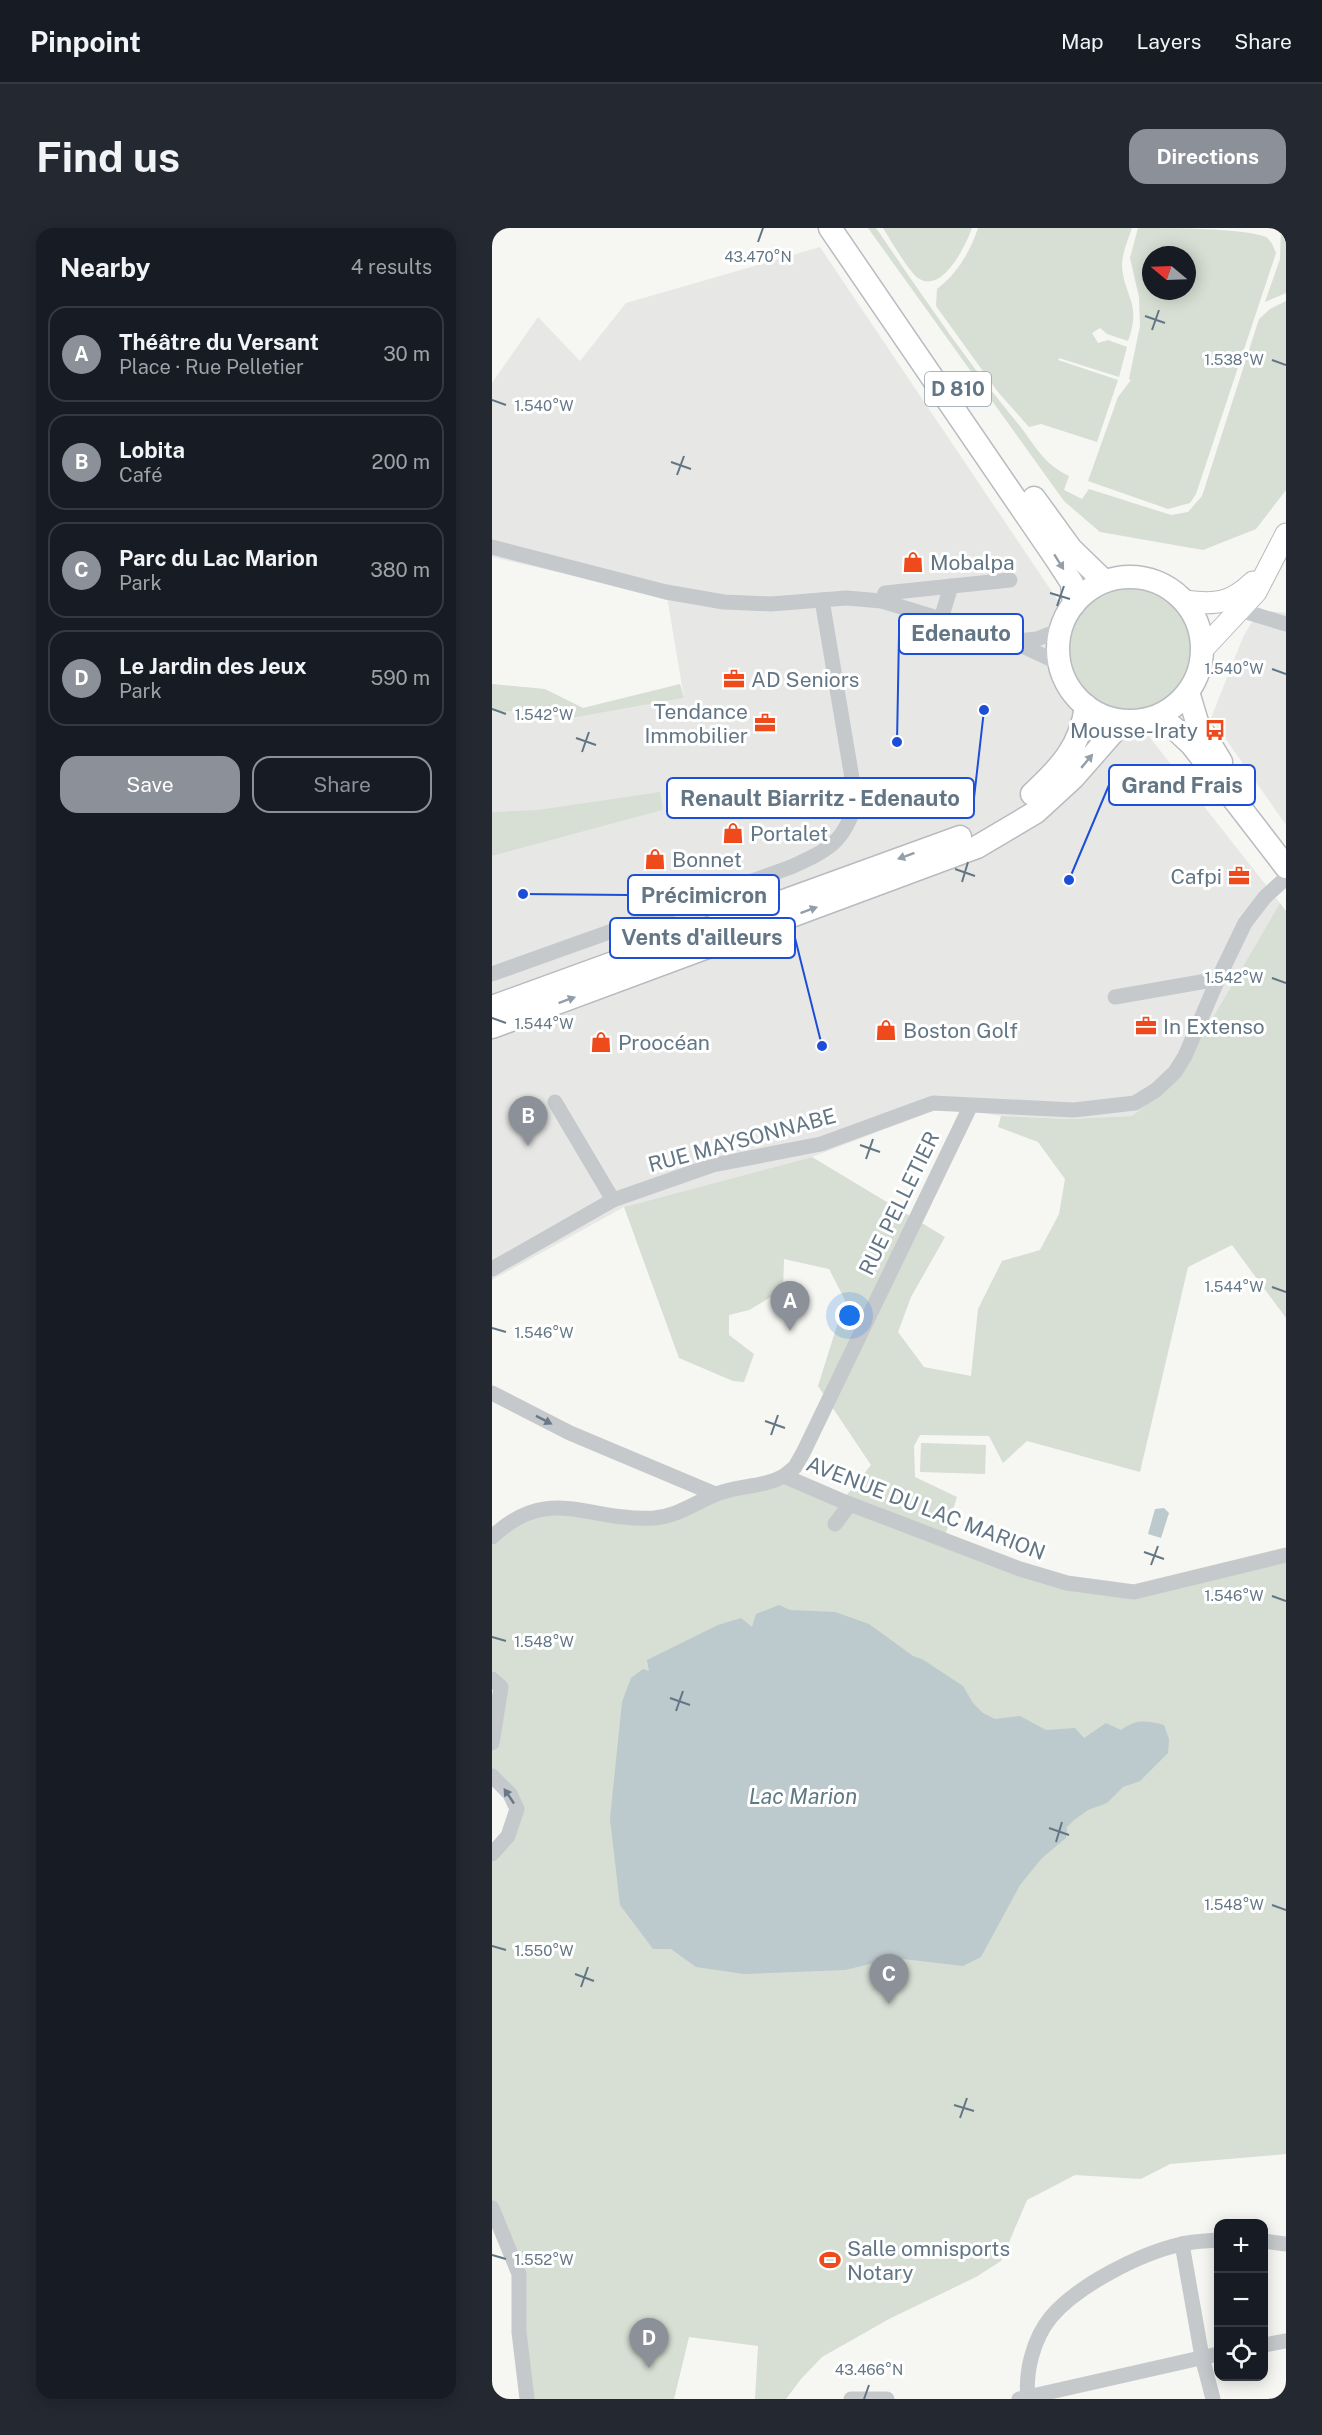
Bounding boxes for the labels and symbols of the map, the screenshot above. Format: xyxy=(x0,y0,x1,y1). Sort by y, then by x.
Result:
north arrow xyxy=(1142,246,1196,300)
text: 43.470°N xyxy=(724,248,792,265)
text: 1.538°W xyxy=(1204,351,1264,368)
road number: D 810 xyxy=(925,372,991,406)
text: 1.540°W xyxy=(515,397,573,414)
shop icon: Mobalpa xyxy=(901,550,925,574)
place label: Mobalpa xyxy=(930,550,1015,575)
one-way arrow xyxy=(1053,554,1064,570)
callout: Edenauto xyxy=(899,614,1023,654)
text: Edenauto xyxy=(911,620,1011,646)
text: 1.540°W xyxy=(1205,660,1263,677)
office icon: AD Seniors xyxy=(722,667,746,691)
place label: AD Seniors xyxy=(751,667,860,692)
place label: Tendance Immobilier xyxy=(644,699,748,748)
text: 1.542°W xyxy=(515,706,573,723)
office icon: Tendance Immobilier xyxy=(753,711,777,735)
place label: Mousse-Iraty xyxy=(1070,718,1198,743)
bus stop icon: Mousse-Iraty xyxy=(1203,718,1227,742)
one-way arrow xyxy=(1081,753,1094,769)
callout: Grand Frais xyxy=(1109,765,1255,805)
text: Grand Frais xyxy=(1121,772,1243,798)
callout: Renault Biarritz - Edenauto xyxy=(667,778,974,818)
text: Renault Biarritz - Edenauto xyxy=(680,785,960,811)
shop icon: Portalet xyxy=(721,821,745,845)
place label: Portalet xyxy=(750,821,828,846)
shop icon: Bonnet xyxy=(643,847,667,871)
place label: Bonnet xyxy=(672,847,742,872)
one-way arrow xyxy=(897,852,915,862)
place label: Cafpi xyxy=(1170,864,1222,889)
office icon: Cafpi xyxy=(1227,864,1251,888)
callout: Précimicron xyxy=(628,875,779,915)
text: Précimicron xyxy=(641,882,767,908)
one-way arrow xyxy=(800,904,818,914)
callout: Vents d'ailleurs xyxy=(610,918,795,958)
text: Vents d'ailleurs xyxy=(621,924,783,950)
text: 1.542°W xyxy=(1205,969,1263,986)
one-way arrow xyxy=(558,995,576,1004)
office icon: In Extenso xyxy=(1134,1014,1158,1038)
place label: In Extenso xyxy=(1163,1014,1265,1039)
text: 1.544°W xyxy=(514,1015,574,1032)
shop icon: Boston Golf xyxy=(874,1018,898,1042)
place label: Boston Golf xyxy=(903,1018,1018,1043)
shop icon: Proocéan xyxy=(589,1030,613,1054)
place label: Proocéan xyxy=(618,1030,710,1055)
pin: B xyxy=(508,1096,548,1146)
street label: RUE MAYSONNABE xyxy=(645,1103,839,1177)
street label: RUE PELLETIER xyxy=(853,1127,945,1279)
text: 1.544°W xyxy=(1204,1278,1264,1295)
pin: A xyxy=(770,1282,810,1331)
your location xyxy=(835,1301,864,1330)
text: 1.546°W xyxy=(514,1324,574,1341)
one-way arrow xyxy=(535,1414,553,1424)
street label: AVENUE DU LAC MARION xyxy=(803,1451,1049,1565)
text: 1.546°W xyxy=(1204,1587,1264,1604)
text: 1.548°W xyxy=(514,1633,574,1650)
water label: Lac Marion xyxy=(749,1783,857,1809)
one-way arrow xyxy=(503,1788,515,1804)
text: 1.548°W xyxy=(1204,1896,1264,1913)
text: 1.550°W xyxy=(514,1942,574,1959)
pin: C xyxy=(870,1954,908,2004)
place label: Salle omnisports Notary xyxy=(847,2236,1010,2285)
sports icon: Salle omnisports Notary xyxy=(818,2248,842,2272)
text: 1.552°W xyxy=(515,2251,573,2268)
pin: D xyxy=(630,2318,668,2368)
text: 43.466°N xyxy=(835,2361,903,2378)

